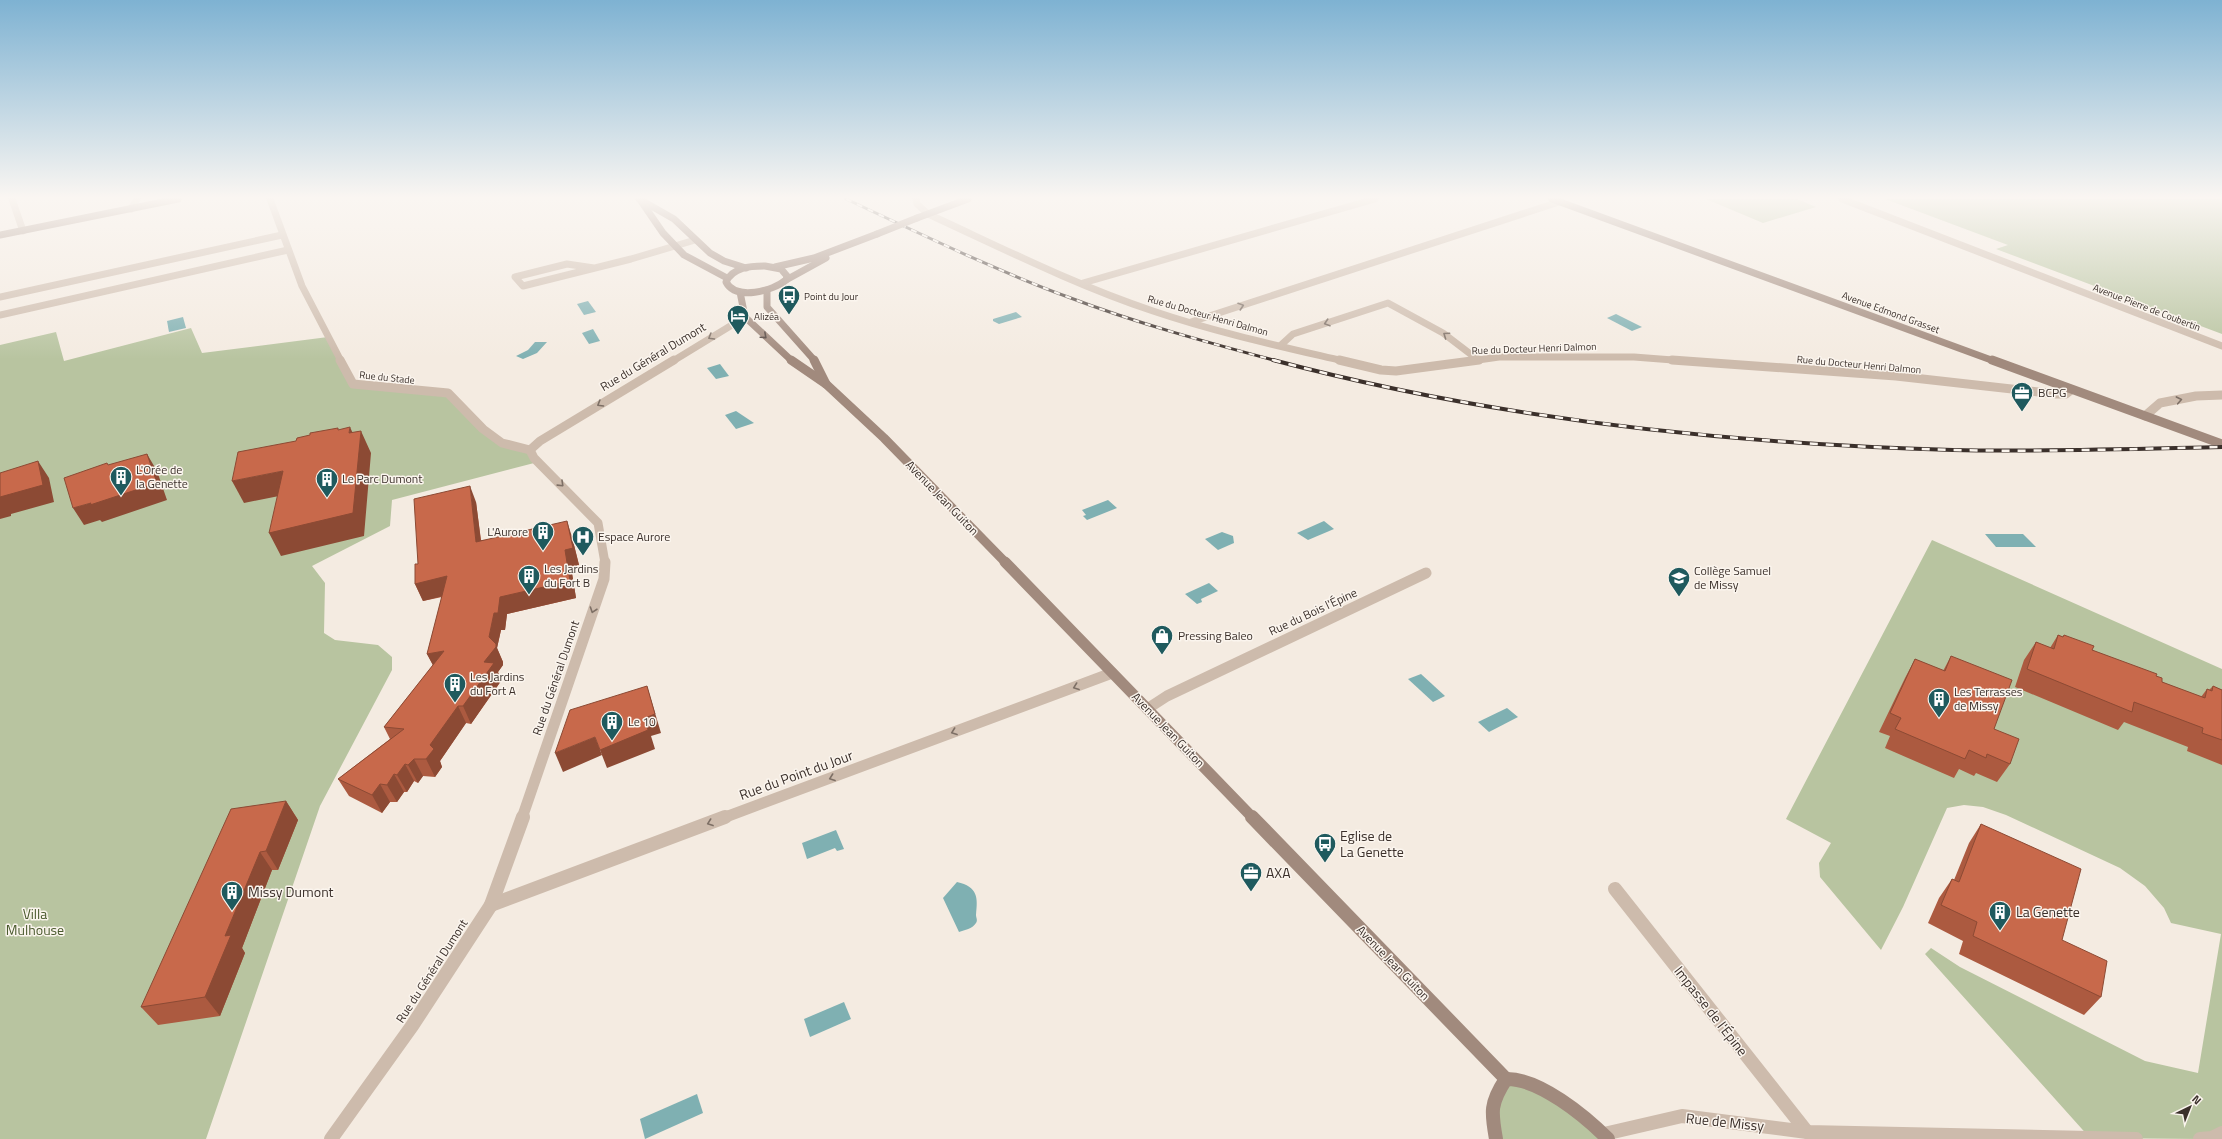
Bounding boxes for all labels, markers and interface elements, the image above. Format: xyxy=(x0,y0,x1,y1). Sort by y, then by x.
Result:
street label: Avenue Pierre de Coubertin xyxy=(2091,280,2203,335)
bus stop icon: Point du Jour xyxy=(776,283,802,316)
street label: Avenue Edmond Grasset xyxy=(1840,288,1942,337)
place label: Point du Jour xyxy=(804,289,859,304)
street label: Rue du Docteur Henri Dalmon xyxy=(1146,291,1270,340)
one-way arrow xyxy=(1237,302,1244,311)
hotel icon: Alizéa xyxy=(725,303,751,336)
place label: Alizéa xyxy=(754,309,779,324)
street label: Rue du Général Dumont xyxy=(596,317,710,396)
one-way arrow xyxy=(1324,318,1331,327)
one-way arrow xyxy=(708,332,715,339)
one-way arrow xyxy=(760,332,767,339)
one-way arrow xyxy=(1443,333,1450,340)
street label: Rue du Docteur Henri Dalmon xyxy=(1471,339,1597,358)
street label: Rue du Docteur Henri Dalmon xyxy=(1796,352,1922,377)
street label: Rue du Stade xyxy=(358,367,415,388)
office icon: BCPG xyxy=(2009,380,2035,413)
place label: BCPG xyxy=(2038,383,2066,402)
one-way arrow xyxy=(2176,396,2182,404)
one-way arrow xyxy=(597,399,604,406)
street label: Avenue Jean Guiton xyxy=(901,456,983,540)
place label: L'Orée de la Genette xyxy=(136,460,188,493)
building icon: L'Orée de la Genette xyxy=(108,464,134,497)
building icon: Le Parc Dumont xyxy=(314,466,340,499)
place label: Le Parc Dumont xyxy=(342,469,423,488)
one-way arrow xyxy=(556,479,564,487)
building icon: L'Aurore xyxy=(530,519,556,552)
place label: L'Aurore xyxy=(487,522,528,541)
hospital icon: Espace Aurore xyxy=(570,524,596,557)
place label: Espace Aurore xyxy=(598,527,670,546)
place label: Les Jardins du Fort B xyxy=(544,559,599,592)
place label: Collège Samuel de Missy xyxy=(1694,561,1771,594)
building icon: Les Jardins du Fort B xyxy=(516,563,542,596)
school or university icon: Collège Samuel de Missy xyxy=(1666,565,1692,598)
street label: Rue du Bois l'Épine xyxy=(1265,583,1360,640)
one-way arrow xyxy=(590,606,598,613)
street label: Rue du Général Dumont xyxy=(527,617,584,738)
shop icon: Pressing Baleo xyxy=(1149,623,1175,656)
place label: Pressing Baleo xyxy=(1178,626,1253,645)
place label: Les Jardins du Fort A xyxy=(470,667,525,700)
building icon: Les Jardins du Fort A xyxy=(442,671,468,704)
one-way arrow xyxy=(1072,682,1079,690)
place label: Les Terrasses de Missy xyxy=(1954,682,2023,715)
building icon: Les Terrasses de Missy xyxy=(1926,686,1952,719)
street label: Avenue Jean Guiton xyxy=(1127,688,1209,772)
building icon: Le 10 xyxy=(599,709,625,742)
place label: Le 10 xyxy=(628,712,656,731)
one-way arrow xyxy=(951,728,958,736)
street label: Rue du Point du Jour xyxy=(736,744,856,805)
one-way arrow xyxy=(829,773,836,781)
one-way arrow xyxy=(707,818,714,827)
place label: Eglise de La Genette xyxy=(1340,825,1404,862)
bus stop icon: Eglise de La Genette xyxy=(1312,831,1338,864)
office icon: AXA xyxy=(1238,860,1264,893)
place label: AXA xyxy=(1266,862,1291,883)
building icon: Missy Dumont xyxy=(219,879,245,912)
place label: Missy Dumont xyxy=(248,881,334,902)
building icon: La Genette xyxy=(1987,899,2013,932)
place label: La Genette xyxy=(2016,901,2080,922)
park label: Villa Mulhouse xyxy=(6,903,64,940)
street label: Rue du Général Dumont xyxy=(391,914,473,1026)
street label: Avenue Jean Guiton xyxy=(1352,921,1434,1005)
street label: Impasse de l'Épine xyxy=(1670,961,1753,1060)
north arrow xyxy=(2170,1087,2210,1127)
text: N xyxy=(2189,1091,2205,1108)
street label: Rue de Missy xyxy=(1685,1107,1765,1136)

